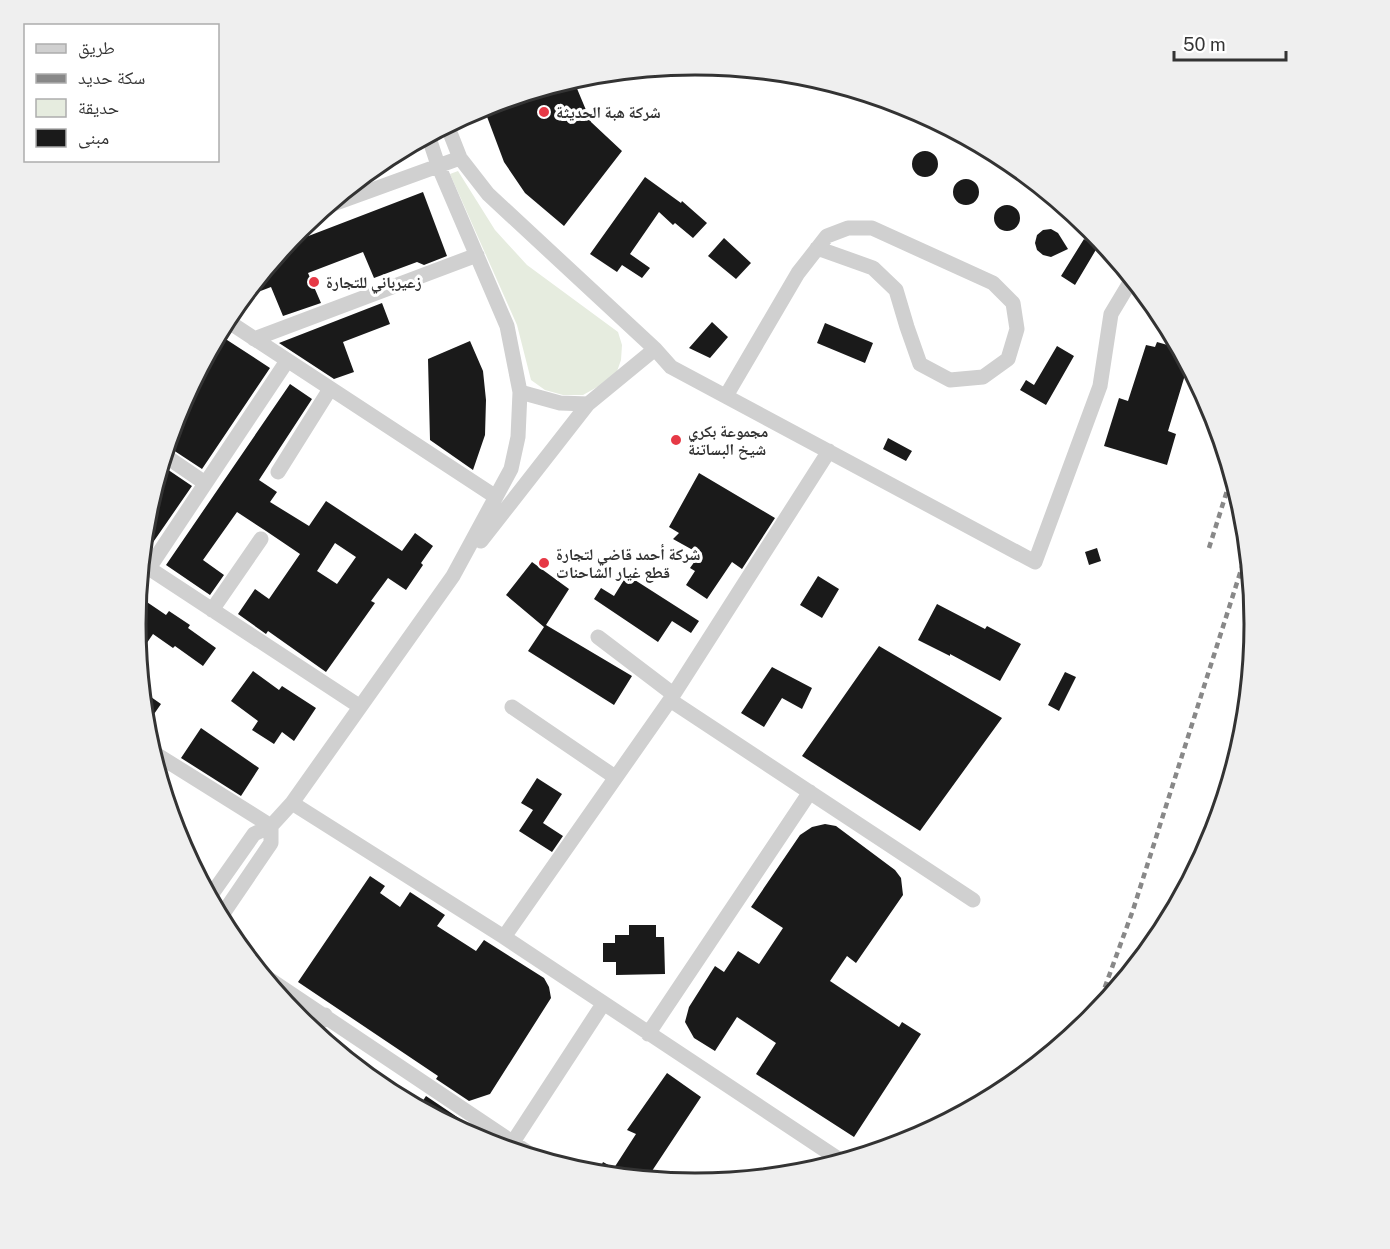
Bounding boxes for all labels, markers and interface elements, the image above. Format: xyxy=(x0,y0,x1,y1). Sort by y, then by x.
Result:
legend xyxy=(24,24,219,162)
scale bar xyxy=(1174,24,1286,62)
text: 50 m xyxy=(1183,34,1226,55)
text: طريق xyxy=(78,37,115,59)
text: سكة حديد xyxy=(78,67,145,88)
text: حديقة xyxy=(78,97,119,118)
place label: شركة هبة الحديثة xyxy=(556,103,661,122)
marker: شركة هبة الحديثة xyxy=(537,105,551,119)
text: مبنى xyxy=(78,127,109,149)
place label: زعيرباني للتجارة xyxy=(326,273,422,294)
marker: زعيرباني للتجارة xyxy=(307,275,321,289)
place label: مجموعة بكري شيخ البساتنة xyxy=(688,422,768,460)
marker: مجموعة بكري شيخ البساتنة xyxy=(669,433,683,447)
place label: شركة أحمد قاضي لتجارة قطع غيار الشاحنات xyxy=(556,544,701,583)
marker: شركة أحمد قاضي لتجارة قطع غيار الشاحنات xyxy=(537,556,551,570)

